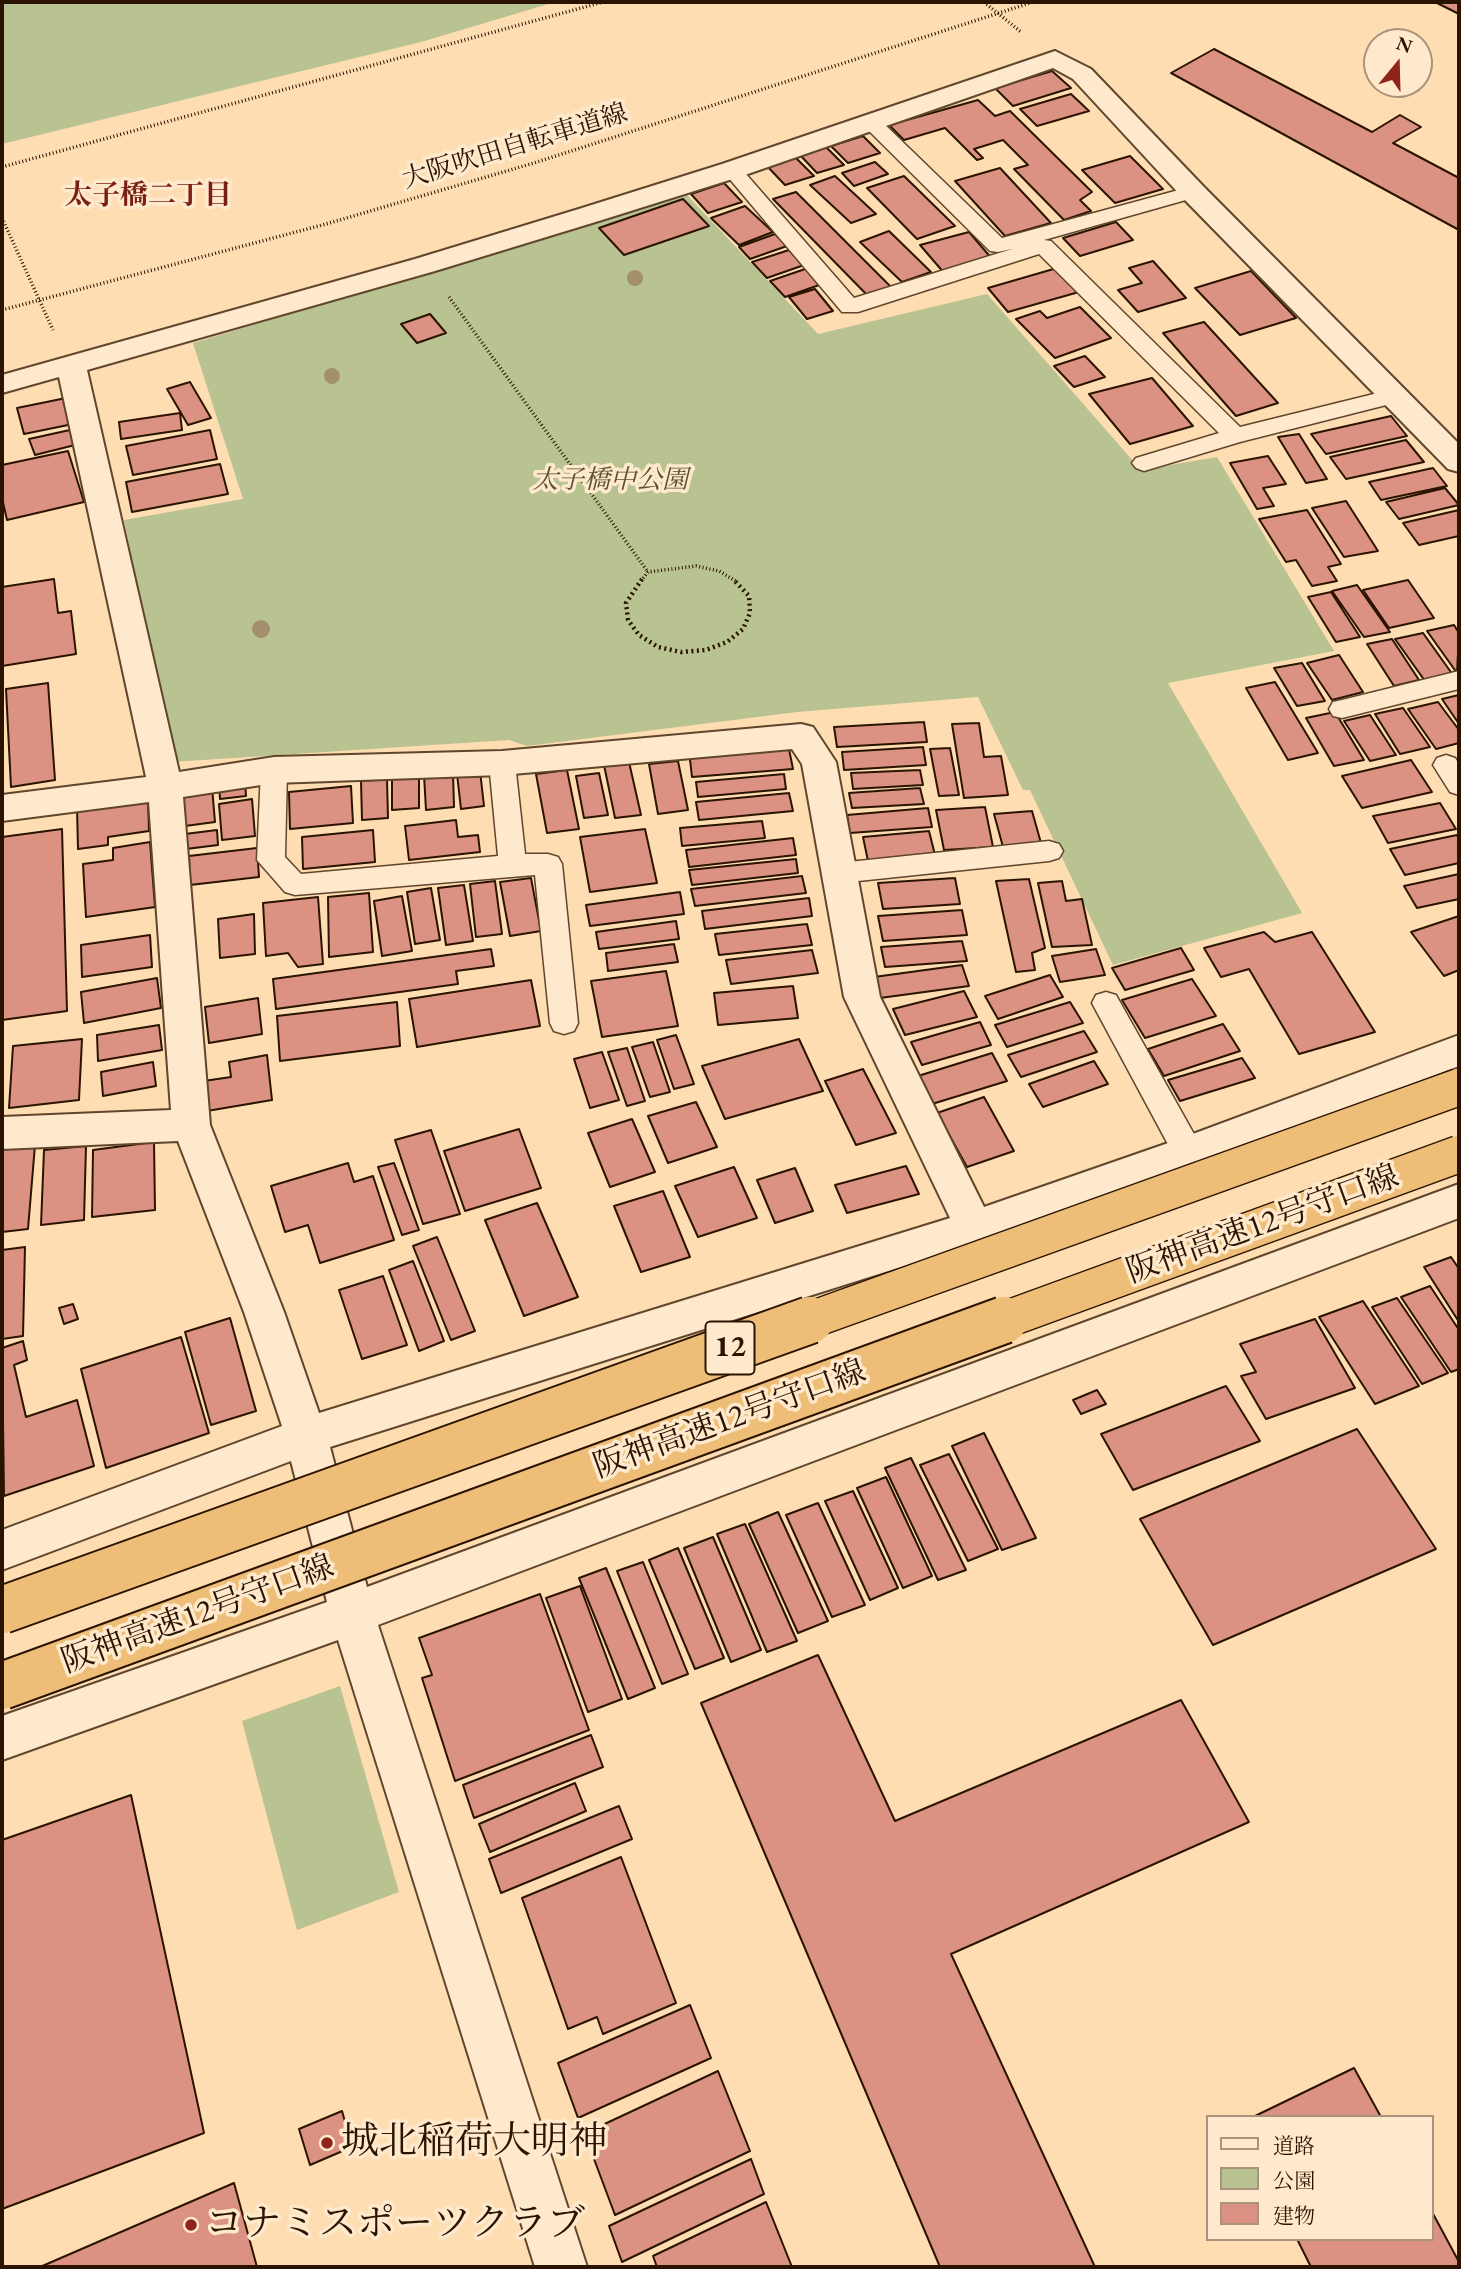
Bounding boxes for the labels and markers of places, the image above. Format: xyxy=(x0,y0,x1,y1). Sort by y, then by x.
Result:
place label: 城北稲荷大明神 xyxy=(341,2120,607,2166)
marker: 城北稲荷大明神 xyxy=(319,2135,335,2151)
place label: コナミスポーツクラブ xyxy=(205,2202,585,2248)
marker: コナミスポーツクラブ xyxy=(183,2217,199,2233)

